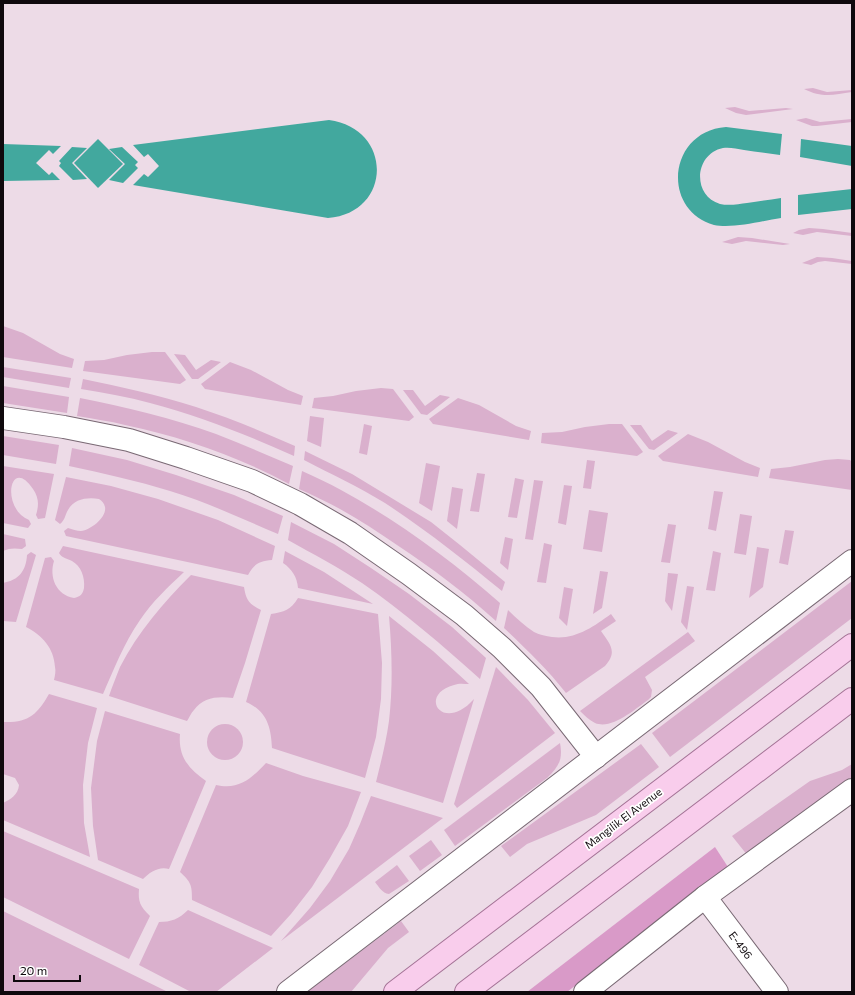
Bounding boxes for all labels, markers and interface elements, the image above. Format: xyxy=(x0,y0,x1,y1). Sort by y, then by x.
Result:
street label: Mangilik El Avenue xyxy=(582,785,664,851)
street label: E-496 xyxy=(726,929,756,962)
scale bar xyxy=(14,957,80,983)
text: 20 m xyxy=(20,963,47,977)

